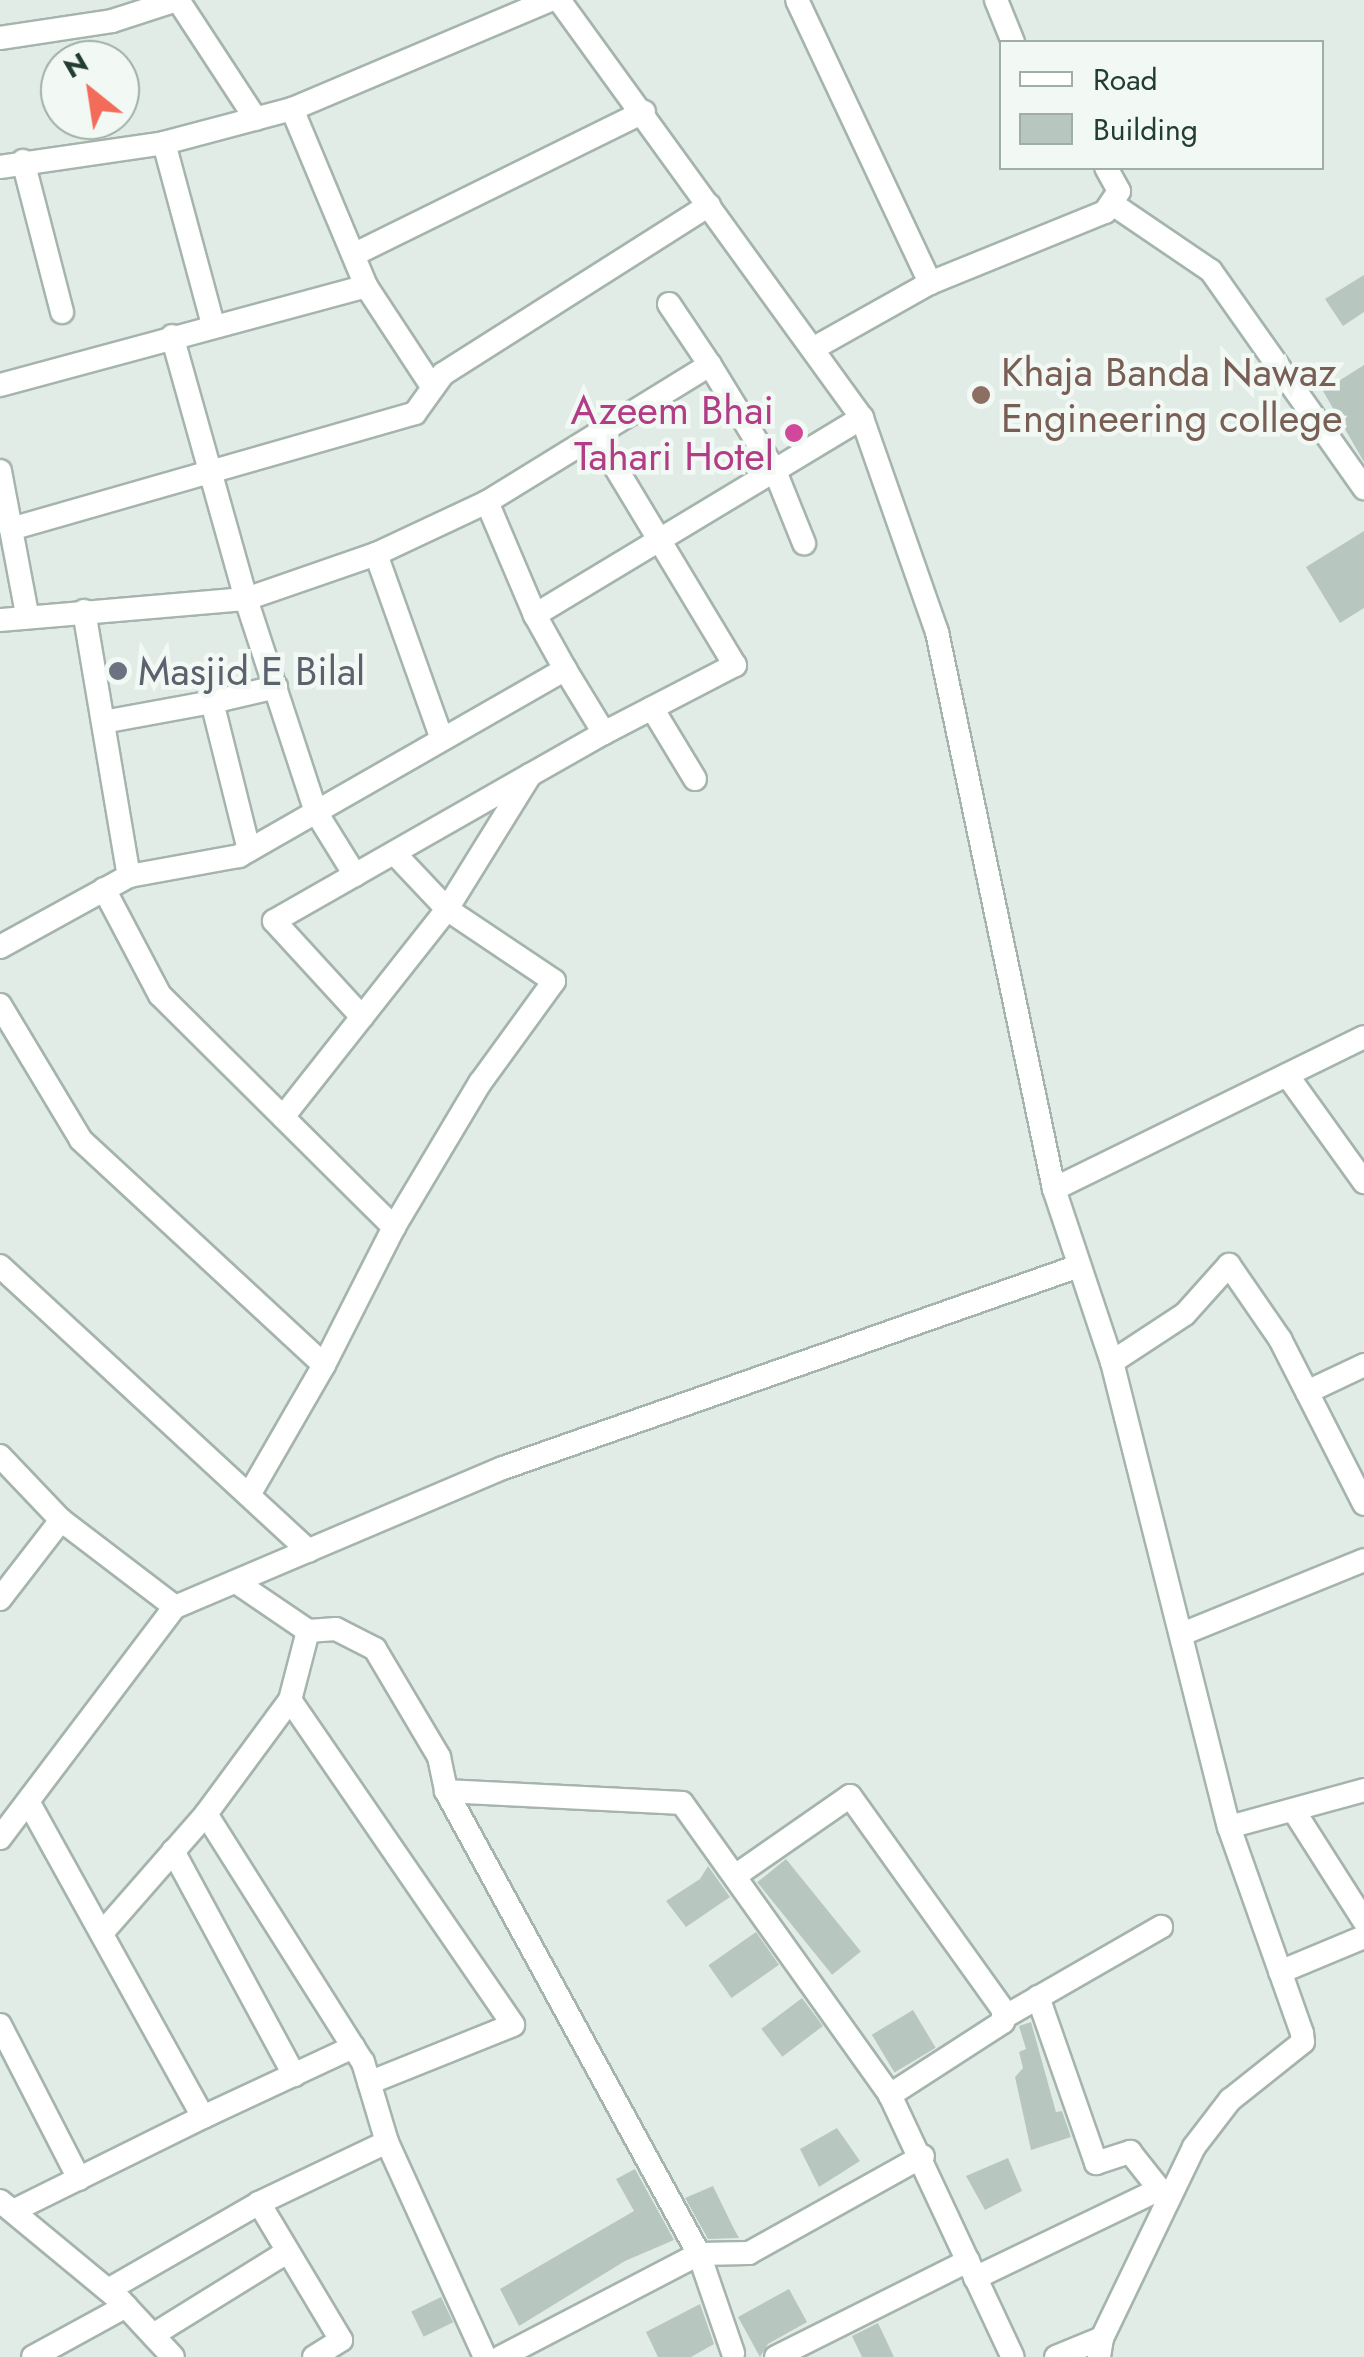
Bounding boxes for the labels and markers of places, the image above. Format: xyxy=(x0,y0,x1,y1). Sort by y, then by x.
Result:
place label: Khaja Banda Nawaz Engineering college xyxy=(1001,348,1343,442)
marker: Khaja Banda Nawaz Engineering college xyxy=(970,384,992,406)
place label: Azeem Bhai Tahari Hotel xyxy=(570,386,774,480)
marker: Azeem Bhai Tahari Hotel xyxy=(783,422,805,444)
place label: Masjid E Bilal xyxy=(138,647,365,695)
marker: Masjid E Bilal xyxy=(107,660,129,682)

